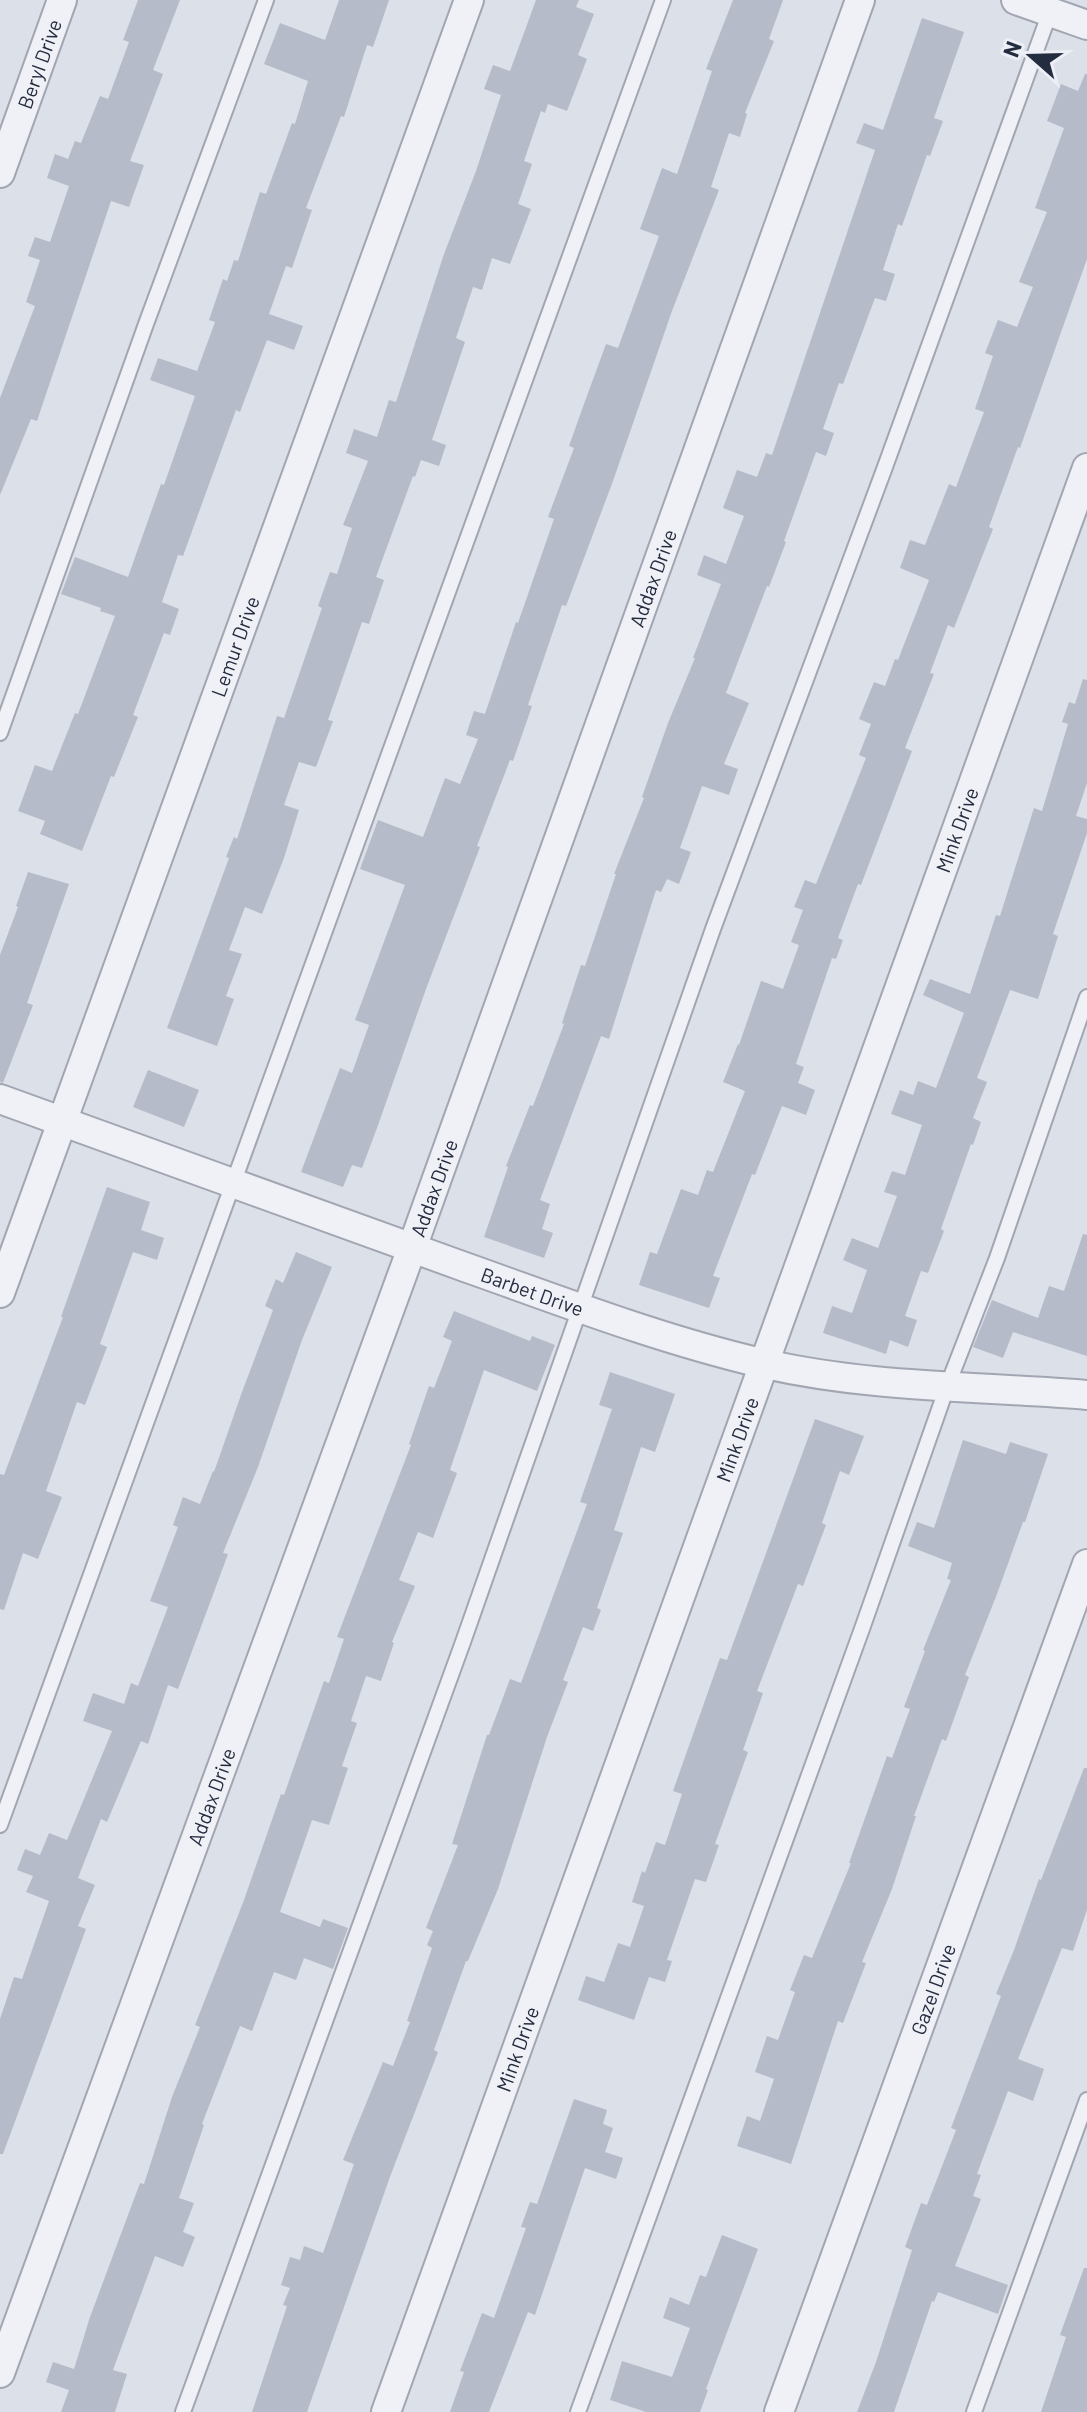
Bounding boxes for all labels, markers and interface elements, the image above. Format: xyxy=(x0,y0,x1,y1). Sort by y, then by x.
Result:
street label: Beryl Drive xyxy=(12,16,66,112)
north arrow xyxy=(991,16,1071,96)
text: N xyxy=(997,37,1026,60)
street label: Addax Drive xyxy=(624,526,681,630)
street label: Lemur Drive xyxy=(205,593,264,700)
street label: Mink Drive xyxy=(930,784,983,876)
street label: Addax Drive xyxy=(405,1136,462,1240)
street label: Barbet Drive xyxy=(478,1262,587,1320)
street label: Mink Drive xyxy=(710,1393,763,1485)
street label: Addax Drive xyxy=(182,1744,240,1849)
street label: Gazel Drive xyxy=(905,1940,960,2038)
street label: Mink Drive xyxy=(491,2003,543,2095)

